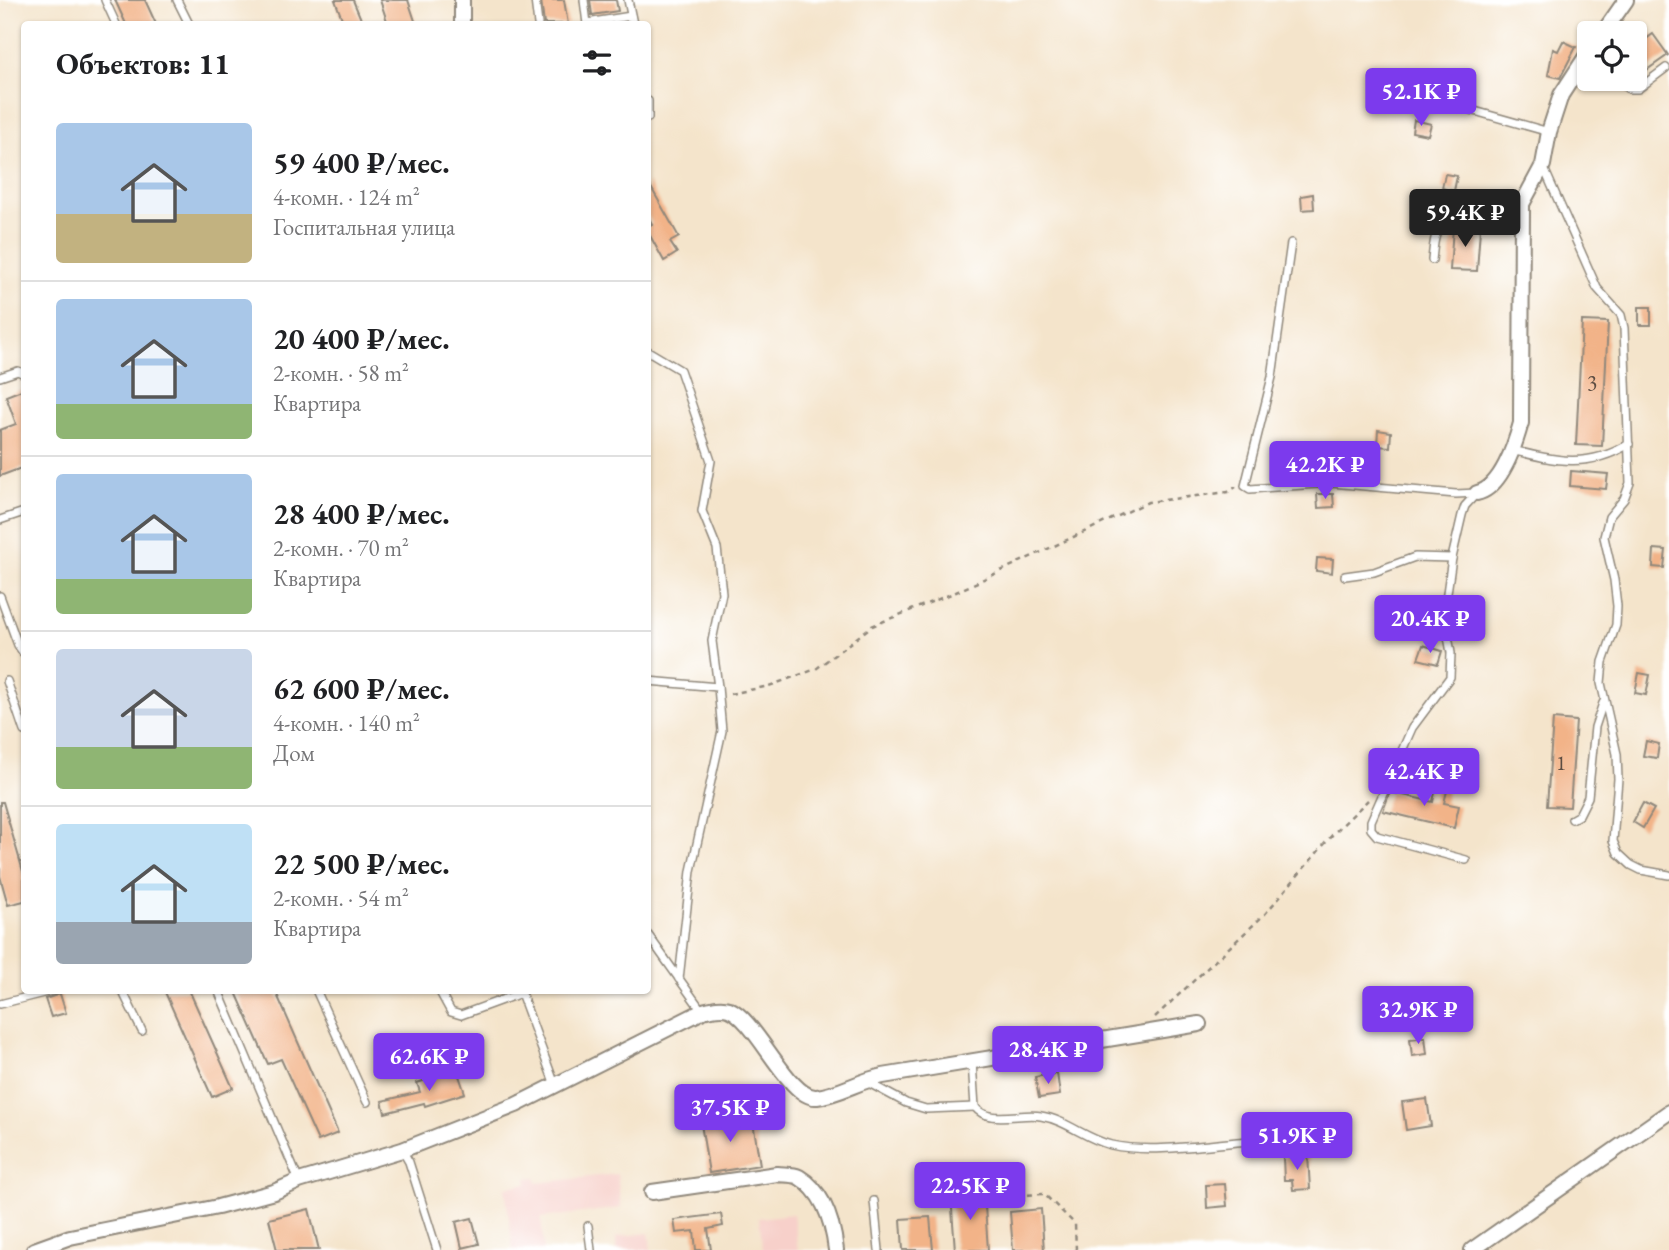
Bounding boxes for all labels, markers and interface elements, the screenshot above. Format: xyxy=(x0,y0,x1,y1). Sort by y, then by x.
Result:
map controls xyxy=(1577,21,1647,91)
button: locate xyxy=(1577,21,1647,91)
text: Объектов: 11 xyxy=(56,44,230,83)
icon: filters xyxy=(578,44,616,82)
pin: 52.1K ₽ xyxy=(1356,68,1486,128)
text: 52.1K ₽ xyxy=(1381,76,1461,106)
text: 59 400 ₽/мес. xyxy=(273,143,450,182)
icon: home xyxy=(112,151,196,235)
text: 4-комн. · 124 m² xyxy=(273,182,420,212)
pin: 59.4K ₽ xyxy=(1400,190,1530,249)
text: 59.4K ₽ xyxy=(1425,197,1505,227)
text: Госпитальная улица xyxy=(273,212,455,242)
text: 20 400 ₽/мес. xyxy=(273,319,450,358)
icon: home xyxy=(112,327,196,411)
text: 2-комн. · 58 m² xyxy=(273,358,409,388)
house number: 3 xyxy=(1587,369,1597,396)
text: Квартира xyxy=(273,388,361,418)
pin: 42.2K ₽ xyxy=(1260,442,1390,501)
text: 42.2K ₽ xyxy=(1285,449,1365,479)
text: 28 400 ₽/мес. xyxy=(273,494,450,533)
icon: home xyxy=(112,502,196,586)
text: 2-комн. · 70 m² xyxy=(273,533,409,563)
text: Квартира xyxy=(273,563,361,593)
pin: 20.4K ₽ xyxy=(1365,596,1495,655)
text: 20.4K ₽ xyxy=(1390,603,1470,633)
text: 62 600 ₽/мес. xyxy=(273,669,450,708)
icon: home xyxy=(112,677,196,761)
text: 4-комн. · 140 m² xyxy=(273,708,420,738)
text: Дом xyxy=(273,738,315,768)
pin: 42.4K ₽ xyxy=(1359,748,1489,808)
house number: 1 xyxy=(1556,749,1566,776)
text: 42.4K ₽ xyxy=(1384,756,1464,786)
text: 22 500 ₽/мес. xyxy=(273,844,450,883)
icon: home xyxy=(112,852,196,936)
text: 2-комн. · 54 m² xyxy=(273,883,409,913)
text: Квартира xyxy=(273,913,361,943)
pin: 32.9K ₽ xyxy=(1353,986,1483,1046)
text: 32.9K ₽ xyxy=(1378,994,1458,1024)
pin: 28.4K ₽ xyxy=(983,1026,1113,1086)
pin: 62.6K ₽ xyxy=(364,1034,494,1093)
text: 28.4K ₽ xyxy=(1008,1034,1088,1064)
text: 62.6K ₽ xyxy=(389,1041,469,1071)
pin: 37.5K ₽ xyxy=(665,1084,795,1144)
text: 37.5K ₽ xyxy=(690,1092,770,1122)
pin: 51.9K ₽ xyxy=(1232,1112,1362,1172)
text: 51.9K ₽ xyxy=(1257,1120,1337,1150)
pin: 22.5K ₽ xyxy=(905,1162,1035,1222)
text: 22.5K ₽ xyxy=(930,1170,1010,1200)

